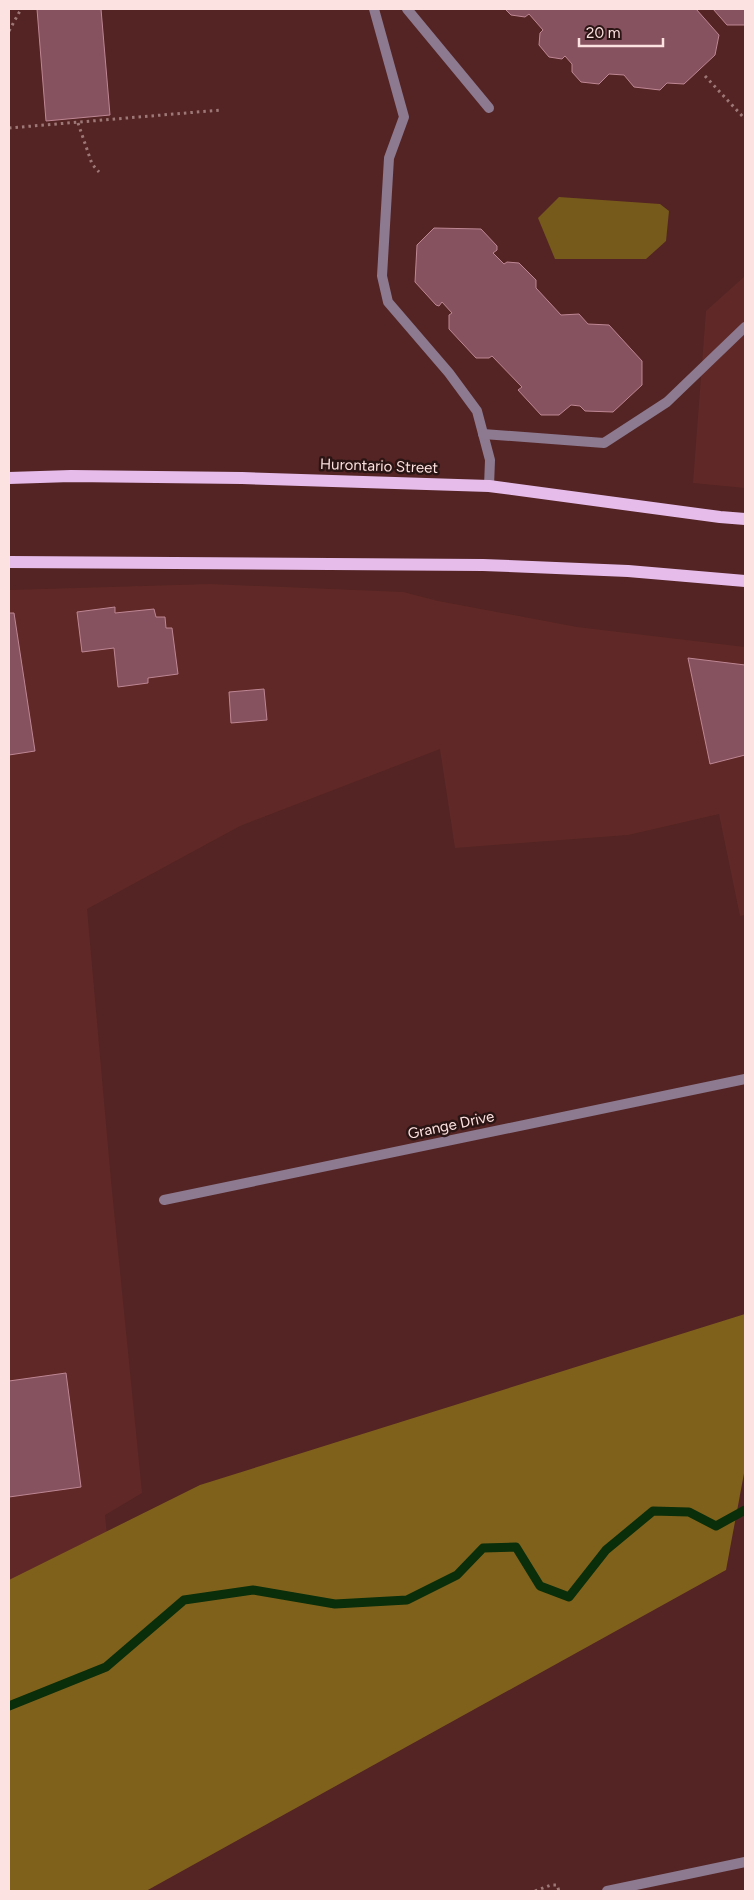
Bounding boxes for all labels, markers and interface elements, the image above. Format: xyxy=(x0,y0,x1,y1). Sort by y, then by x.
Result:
scale bar xyxy=(579,15,663,47)
text: 20 m xyxy=(586,24,620,42)
street label: Hurontario Street xyxy=(320,455,439,477)
street label: Grange Drive xyxy=(406,1107,496,1143)

